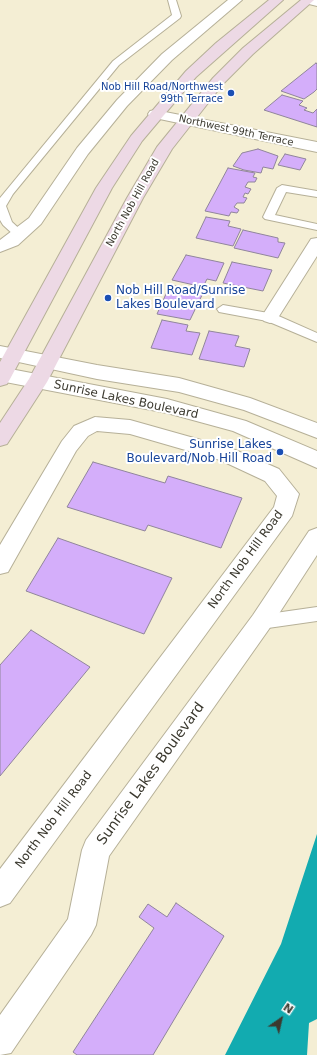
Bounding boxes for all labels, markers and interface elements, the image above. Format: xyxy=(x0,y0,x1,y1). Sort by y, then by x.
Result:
place label: Nob Hill Road/Northwest 99th Terrace xyxy=(101,81,223,104)
marker: Nob Hill Road/Northwest 99th Terrace xyxy=(226,88,236,98)
street label: Northwest 99th Terrace xyxy=(177,113,295,149)
street label: North Nob Hill Road xyxy=(104,157,162,249)
place label: Nob Hill Road/Sunrise Lakes Boulevard xyxy=(116,284,245,312)
marker: Nob Hill Road/Sunrise Lakes Boulevard xyxy=(103,293,113,303)
street label: Sunrise Lakes Boulevard xyxy=(52,378,200,422)
place label: Sunrise Lakes Boulevard/Nob Hill Road xyxy=(127,438,272,466)
marker: Sunrise Lakes Boulevard/Nob Hill Road xyxy=(275,447,285,457)
street label: North Nob Hill Road xyxy=(205,508,287,612)
street label: Sunrise Lakes Boulevard xyxy=(94,700,208,848)
street label: North Nob Hill Road xyxy=(13,769,95,871)
north arrow xyxy=(261,999,301,1039)
text: N xyxy=(281,1001,295,1017)

